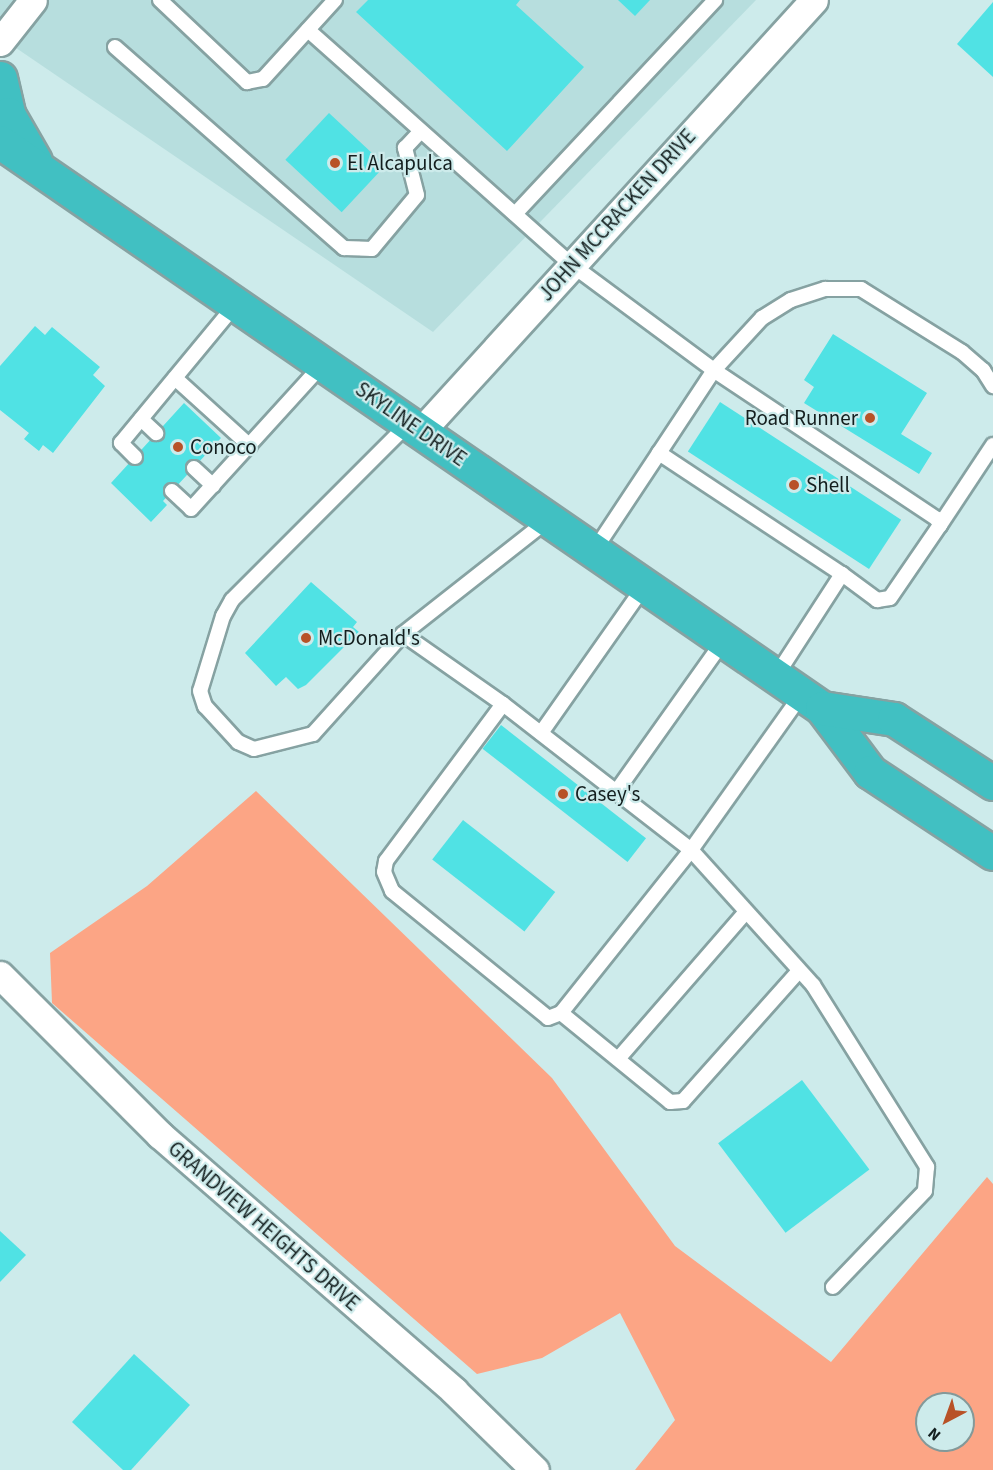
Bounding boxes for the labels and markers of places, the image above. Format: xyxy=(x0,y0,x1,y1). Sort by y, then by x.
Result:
place label: El Alcapulca xyxy=(347,150,453,176)
marker: El Alcapulca xyxy=(328,156,342,170)
place label: Road Runner xyxy=(745,405,858,431)
marker: Road Runner xyxy=(863,411,877,425)
place label: Conoco xyxy=(190,434,257,460)
marker: Conoco xyxy=(171,440,185,454)
place label: Shell xyxy=(806,472,850,498)
marker: Shell xyxy=(787,478,801,492)
place label: McDonald's xyxy=(318,625,420,651)
marker: McDonald's xyxy=(299,631,313,645)
place label: Casey's xyxy=(575,781,640,807)
marker: Casey's xyxy=(556,787,570,801)

